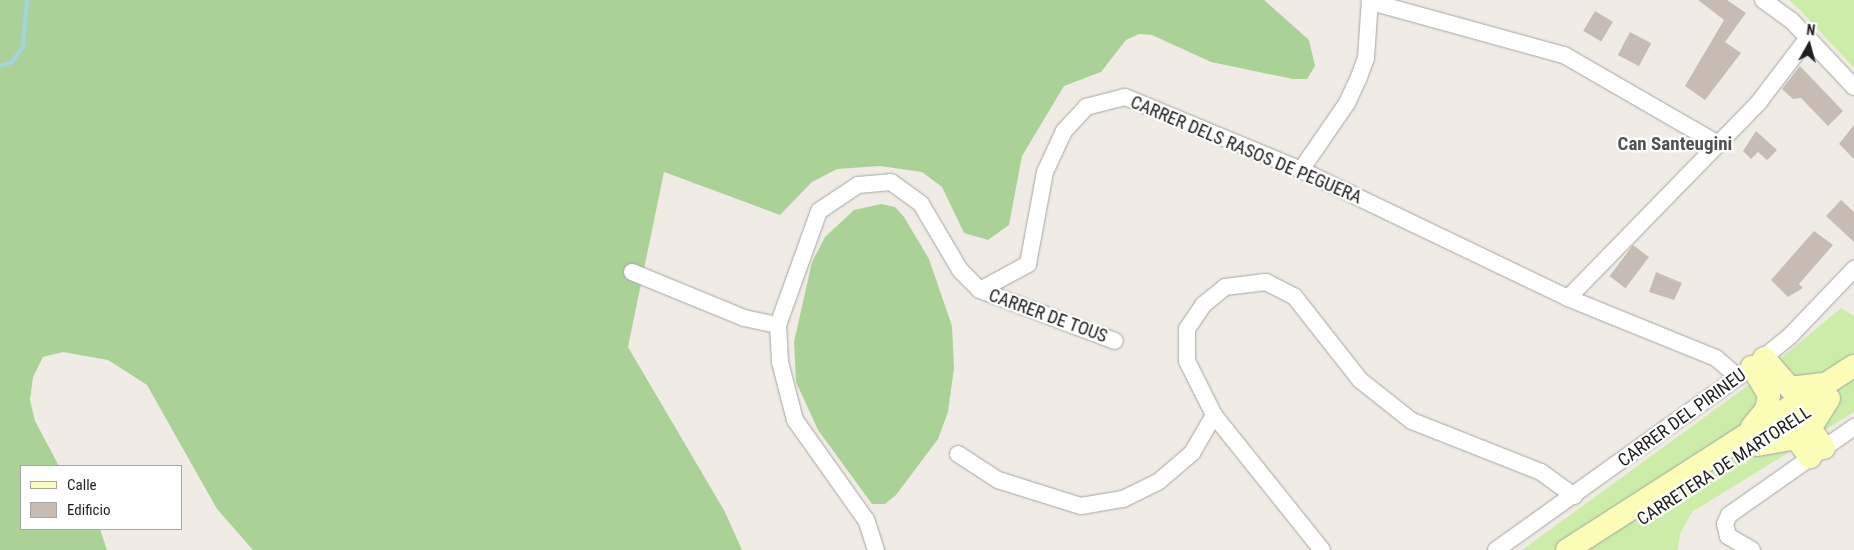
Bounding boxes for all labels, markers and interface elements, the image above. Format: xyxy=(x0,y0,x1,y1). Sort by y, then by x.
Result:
north arrow xyxy=(1784,20,1834,70)
text: N xyxy=(1806,22,1816,39)
street label: CARRER DELS RASOS DE PEGUERA xyxy=(1127,91,1365,209)
district label: Can Santeugini xyxy=(1618,133,1732,155)
street label: CARRER DE TOUS xyxy=(986,284,1110,348)
street label: CARRER DEL PIRINEU xyxy=(1614,364,1750,472)
street label: CARRETERA DE MARTORELL xyxy=(1633,402,1815,530)
legend xyxy=(20,465,182,530)
text: Calle xyxy=(67,476,97,494)
text: Edificio xyxy=(67,501,110,519)

